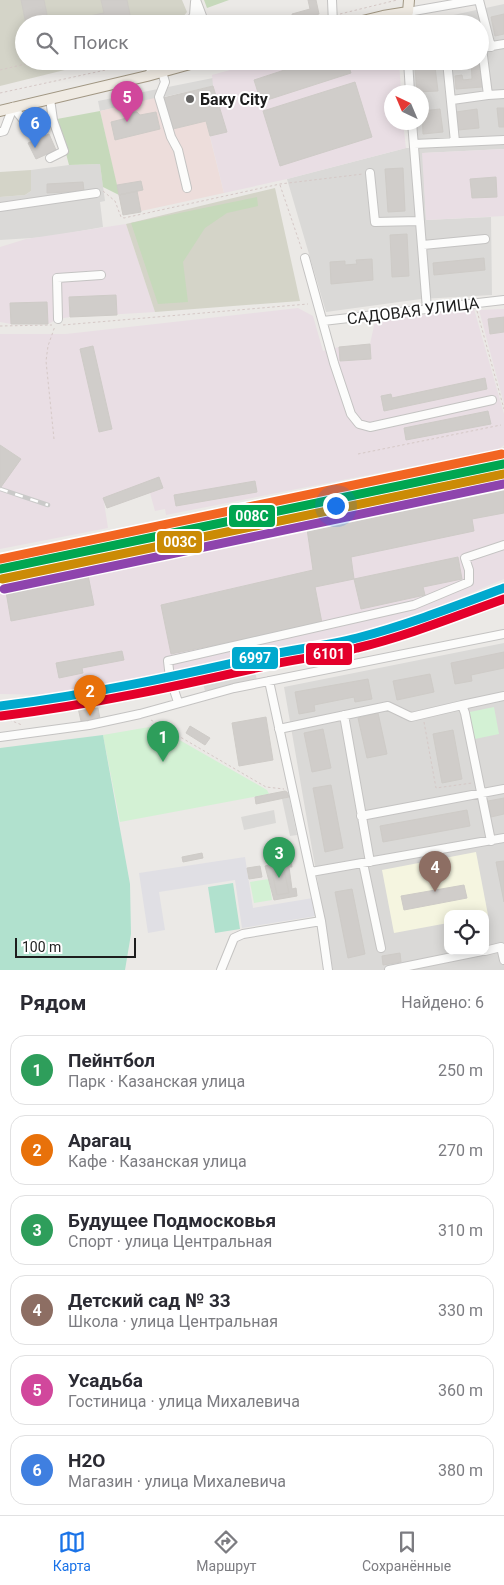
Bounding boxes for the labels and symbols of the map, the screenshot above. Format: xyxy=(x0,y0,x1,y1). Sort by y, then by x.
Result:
pin: 5 xyxy=(111,81,143,122)
north arrow xyxy=(384,85,429,130)
place label: Баку City xyxy=(200,90,269,109)
marker: Баку City xyxy=(184,93,196,105)
pin: 6 xyxy=(19,107,51,148)
street label: САДОВАЯ УЛИЦА xyxy=(346,293,481,329)
your location xyxy=(323,493,349,519)
line badge: 008С xyxy=(228,504,276,528)
text: 008С xyxy=(235,508,269,524)
line badge: 003С xyxy=(156,530,203,554)
text: 003С xyxy=(163,534,197,550)
line badge: 6101 xyxy=(305,642,353,666)
line badge: 6997 xyxy=(231,646,279,670)
text: 6101 xyxy=(313,646,345,662)
text: 6997 xyxy=(239,650,271,666)
pin: 2 xyxy=(74,675,106,716)
pin: 1 xyxy=(147,721,179,762)
pin: 3 xyxy=(263,837,295,878)
pin: 4 xyxy=(419,851,451,892)
scale bar xyxy=(15,935,136,958)

